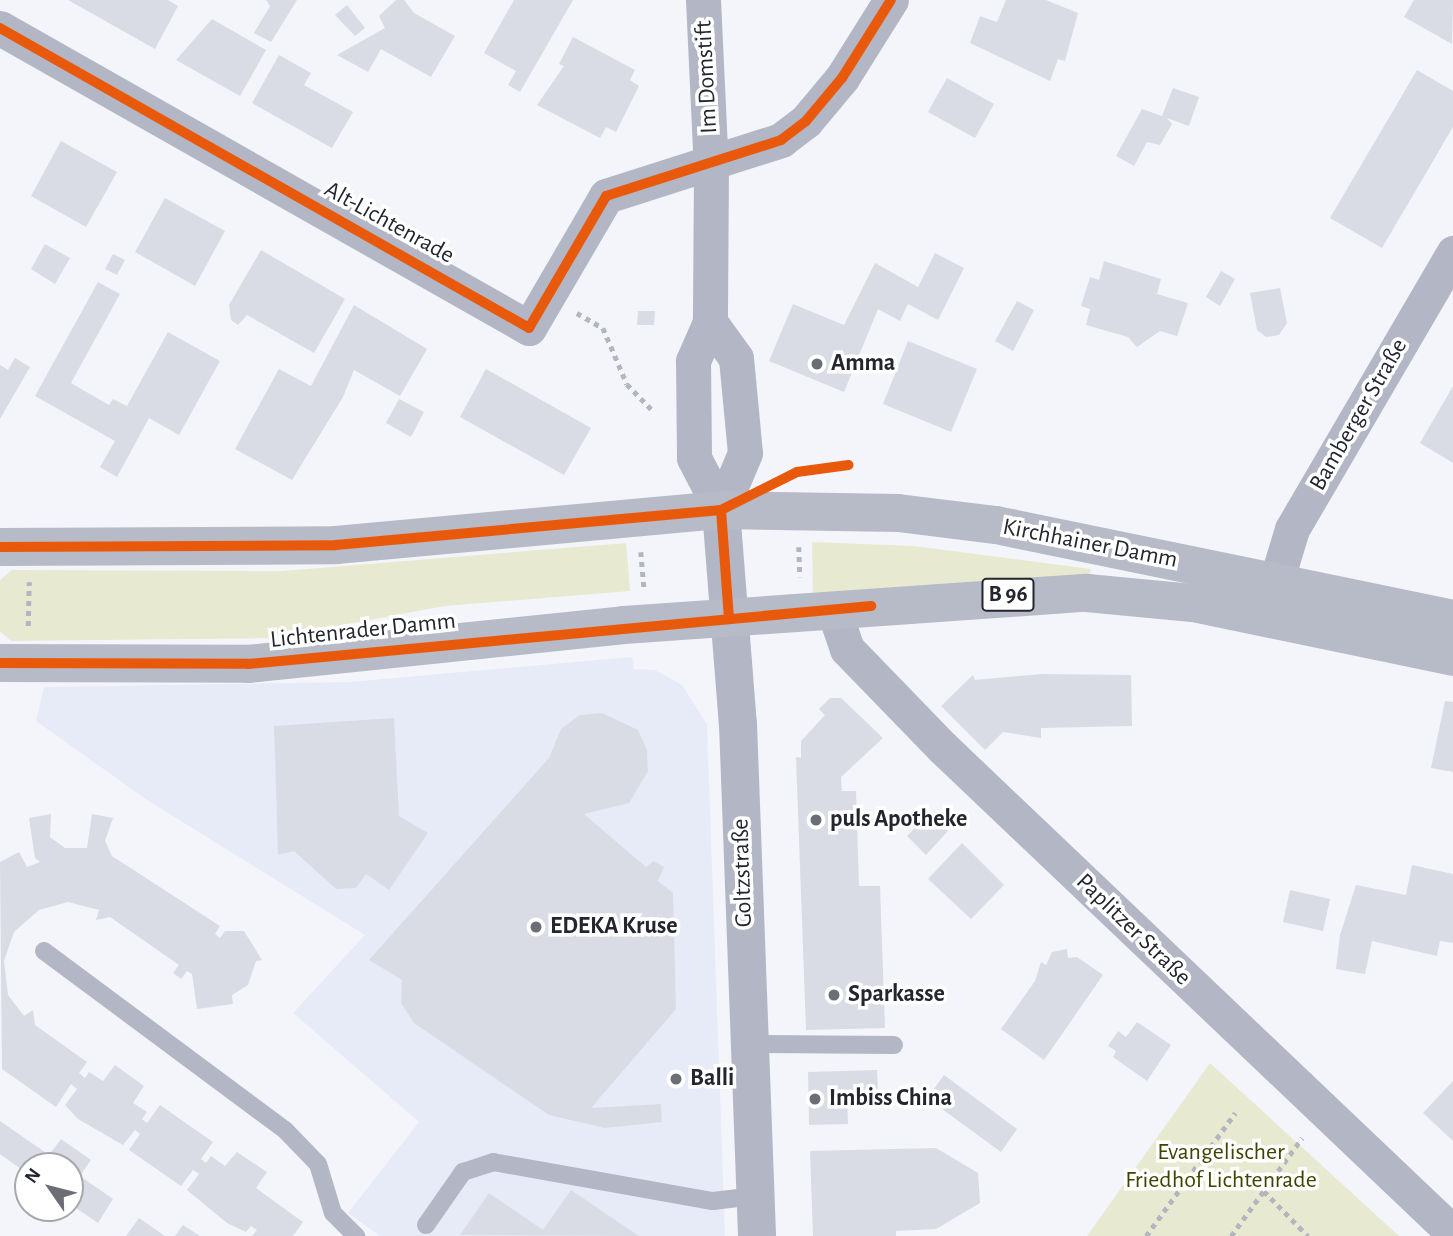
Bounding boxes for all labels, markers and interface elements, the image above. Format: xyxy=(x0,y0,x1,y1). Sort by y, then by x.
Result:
street label: Im Domstift xyxy=(690,20,724,134)
street label: Alt-Lichtenrade xyxy=(319,176,459,270)
street label: Bamberger Straße xyxy=(1304,334,1414,496)
place label: Amma xyxy=(831,350,895,378)
marker: Amma xyxy=(809,356,825,372)
street label: Kirchhainer Damm xyxy=(1000,513,1180,575)
road number: B 96 xyxy=(980,576,1036,614)
street label: Lichtenrader Damm xyxy=(269,607,457,655)
place label: puls Apotheke xyxy=(830,806,967,834)
marker: puls Apotheke xyxy=(808,812,824,828)
street label: Goltzstraße xyxy=(727,818,759,928)
street label: Paplitzer Straße xyxy=(1069,868,1197,992)
place label: EDEKA Kruse xyxy=(550,913,677,941)
marker: EDEKA Kruse xyxy=(528,919,544,935)
place label: Sparkasse xyxy=(848,981,945,1009)
marker: Sparkasse xyxy=(826,987,842,1003)
place label: Balli xyxy=(690,1065,734,1093)
marker: Balli xyxy=(668,1071,684,1087)
place label: Imbiss China xyxy=(829,1085,952,1113)
marker: Imbiss China xyxy=(807,1091,823,1107)
park label: Evangelischer Friedhof Lichtenrade xyxy=(1125,1139,1317,1195)
north arrow xyxy=(14,1152,84,1222)
text: N xyxy=(21,1165,45,1187)

